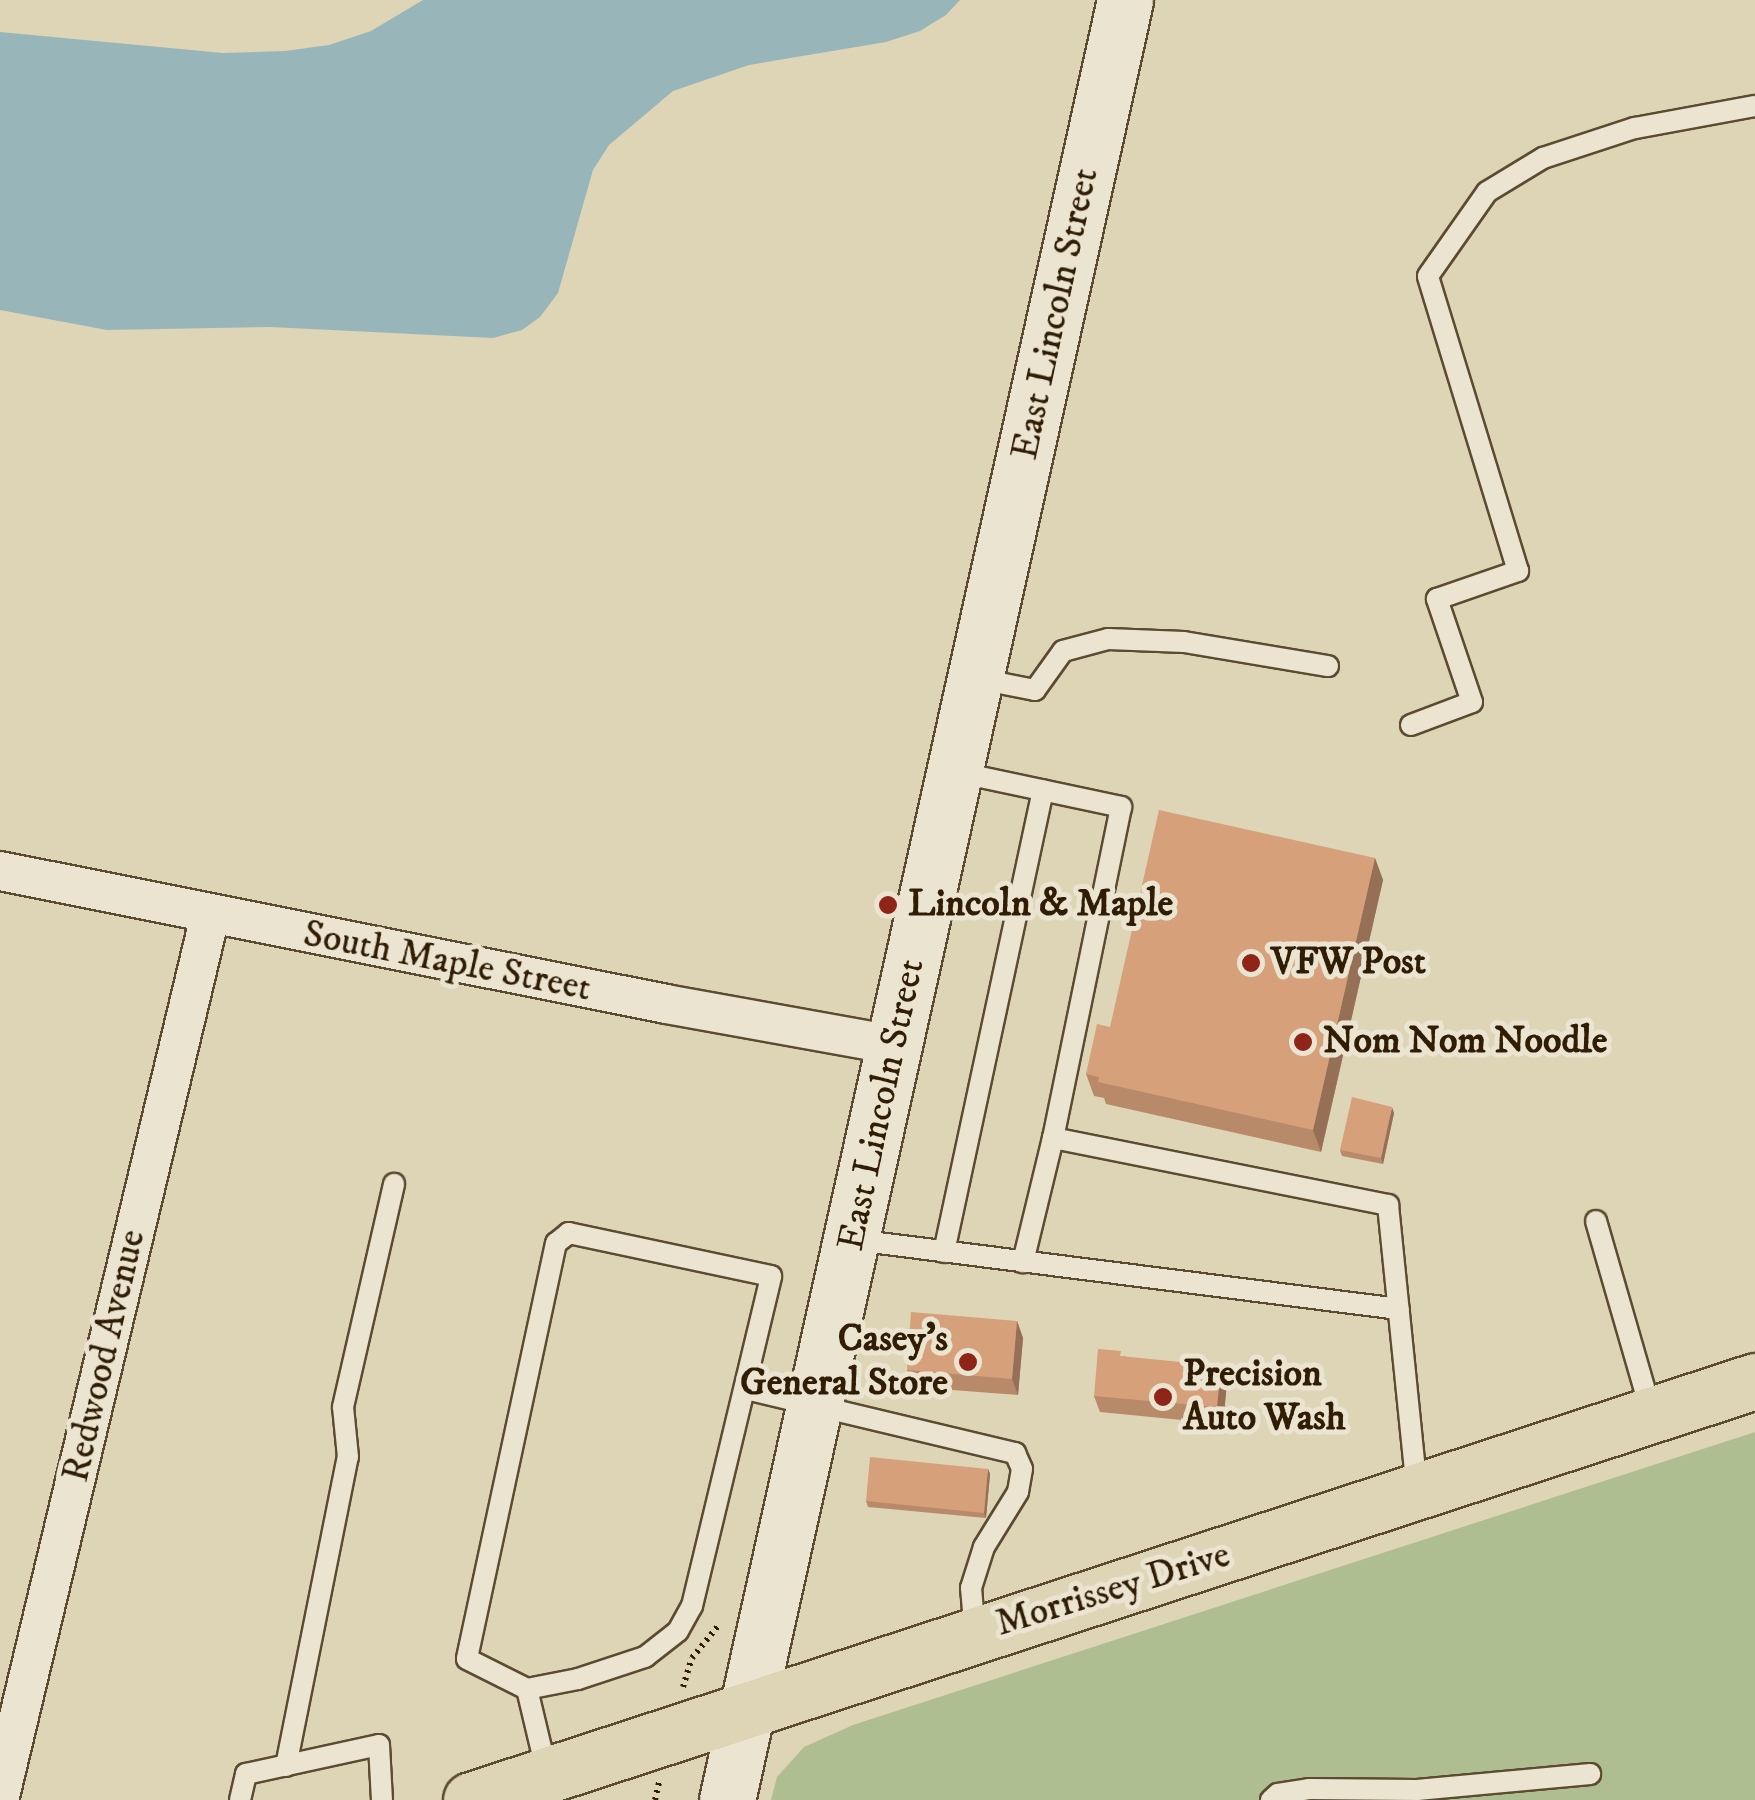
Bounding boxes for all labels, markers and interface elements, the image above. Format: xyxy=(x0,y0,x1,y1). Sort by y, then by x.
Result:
street label: East Lincoln Street xyxy=(1003,164,1109,464)
place label: Lincoln & Maple xyxy=(908,882,1173,928)
marker: Lincoln & Maple xyxy=(877,894,899,916)
street label: South Maple Street xyxy=(299,912,595,1012)
place label: VFW Post xyxy=(1271,940,1426,986)
marker: VFW Post xyxy=(1240,952,1262,974)
street label: East Lincoln Street xyxy=(829,955,935,1255)
place label: Nom Nom Noodle xyxy=(1323,1019,1608,1065)
marker: Nom Nom Noodle xyxy=(1292,1031,1314,1053)
street label: Redwood Avenue xyxy=(54,1225,156,1487)
place label: Casey's General Store xyxy=(740,1317,948,1406)
marker: Casey's General Store xyxy=(957,1351,979,1373)
place label: Precision Auto Wash xyxy=(1183,1352,1346,1442)
marker: Precision Auto Wash xyxy=(1152,1386,1174,1408)
street label: Morrissey Drive xyxy=(990,1533,1236,1647)

